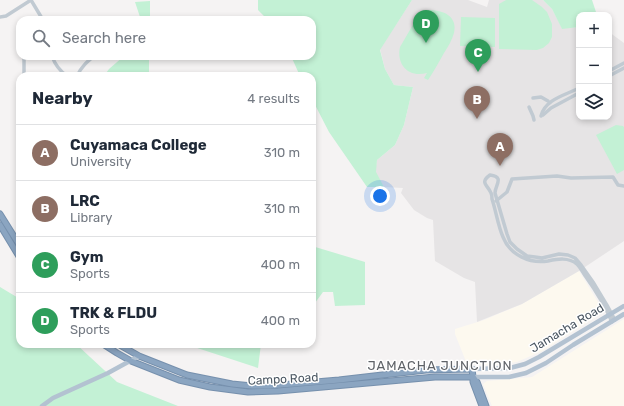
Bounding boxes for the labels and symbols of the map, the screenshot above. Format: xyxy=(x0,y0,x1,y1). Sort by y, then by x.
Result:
pin: D xyxy=(413,10,439,43)
pin: C xyxy=(465,39,491,72)
pin: B xyxy=(464,86,490,119)
pin: A xyxy=(487,133,513,166)
your location xyxy=(370,186,390,206)
street label: Jamacha Road xyxy=(528,301,606,355)
district label: JAMACHA JUNCTION xyxy=(367,358,513,373)
street label: Campo Road xyxy=(247,370,319,388)

